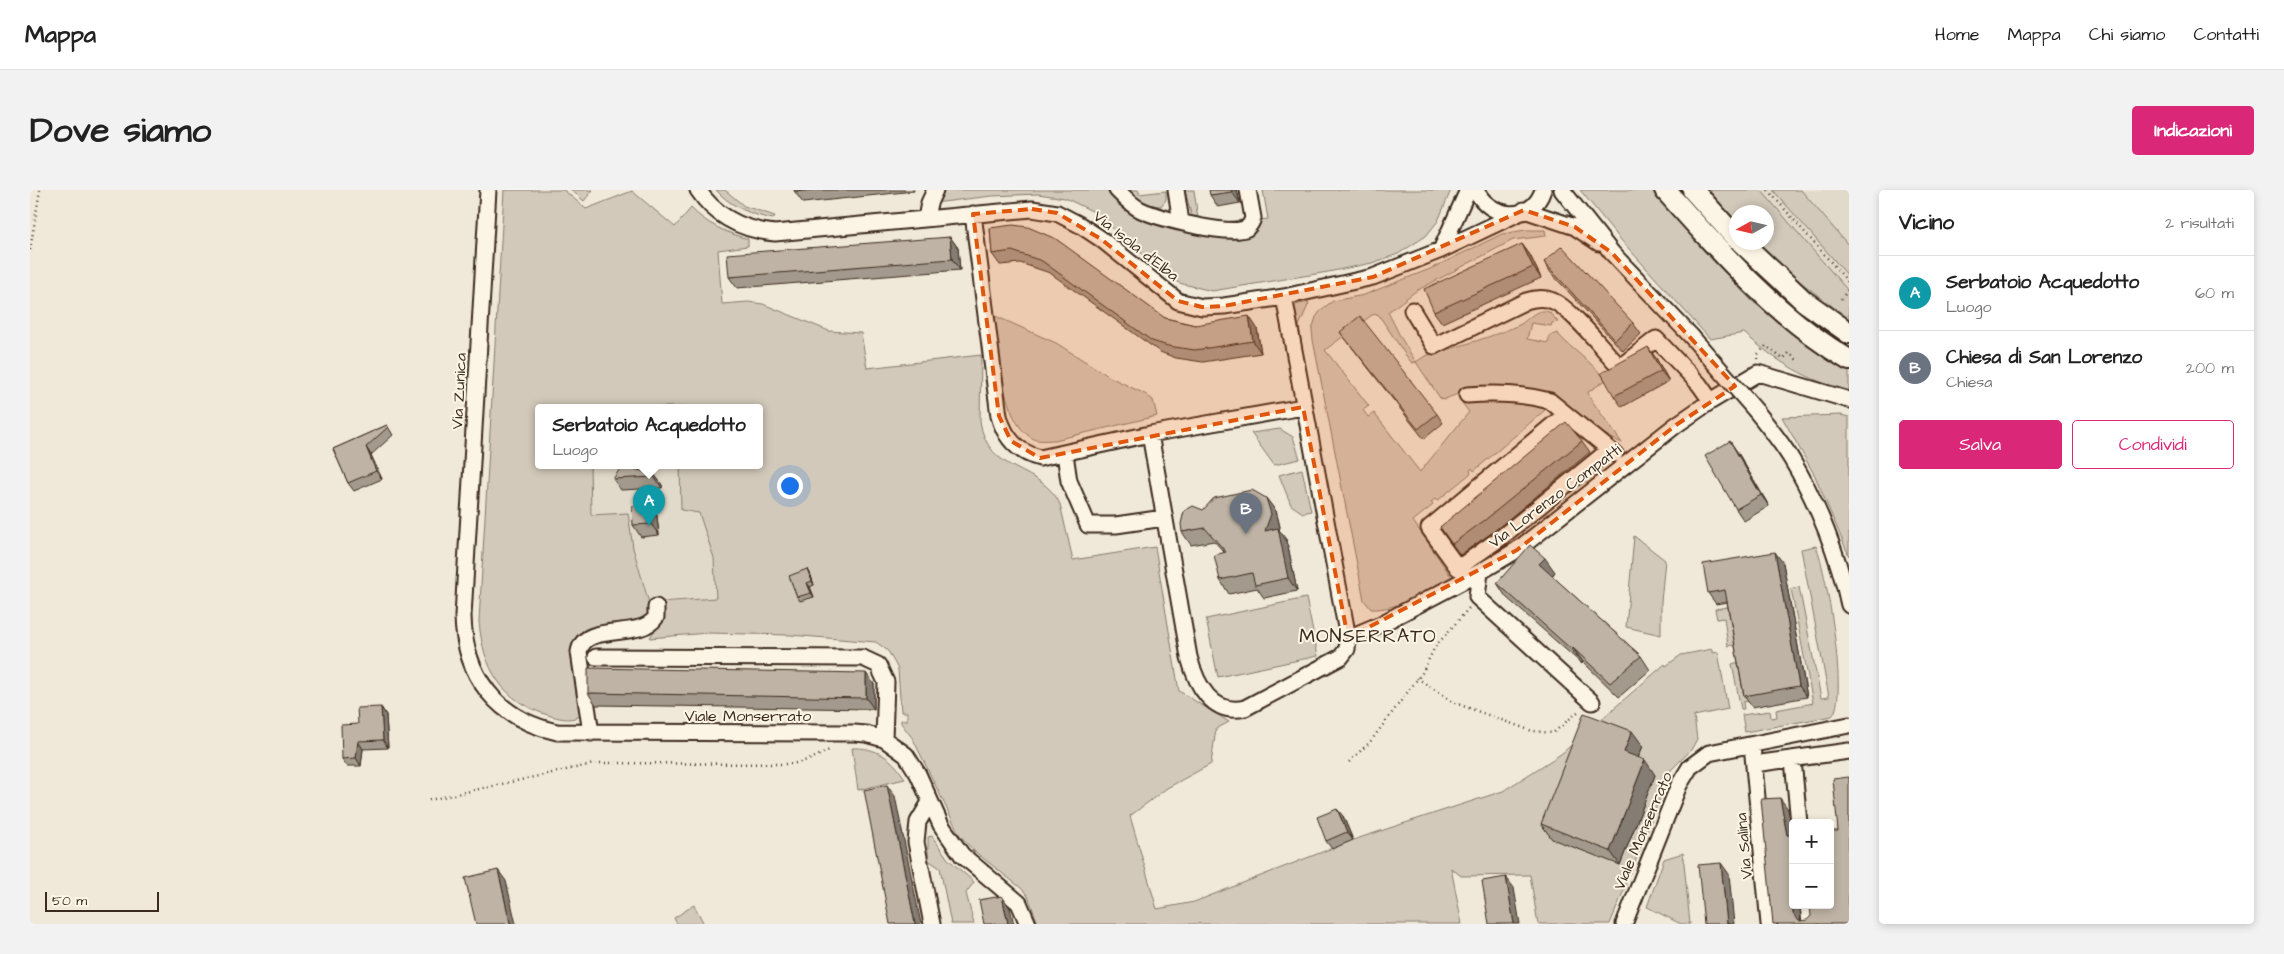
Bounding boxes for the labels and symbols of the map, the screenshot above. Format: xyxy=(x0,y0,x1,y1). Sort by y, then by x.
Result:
street label: Via Isola d'Elba xyxy=(1088,205,1184,287)
north arrow xyxy=(1729,205,1774,250)
street label: Via Zunica xyxy=(446,352,472,430)
street label: Via Lorenzo Compatti xyxy=(1484,438,1626,553)
your location xyxy=(777,473,803,499)
pin: A xyxy=(633,485,665,526)
pin: B xyxy=(1230,493,1262,534)
district label: MONSERRATO xyxy=(1299,623,1437,650)
street label: Viale Monserrato xyxy=(685,705,811,727)
street label: Viale Monserrato xyxy=(1608,769,1678,893)
street label: Via Salina xyxy=(1730,812,1758,880)
scale bar xyxy=(45,889,159,912)

